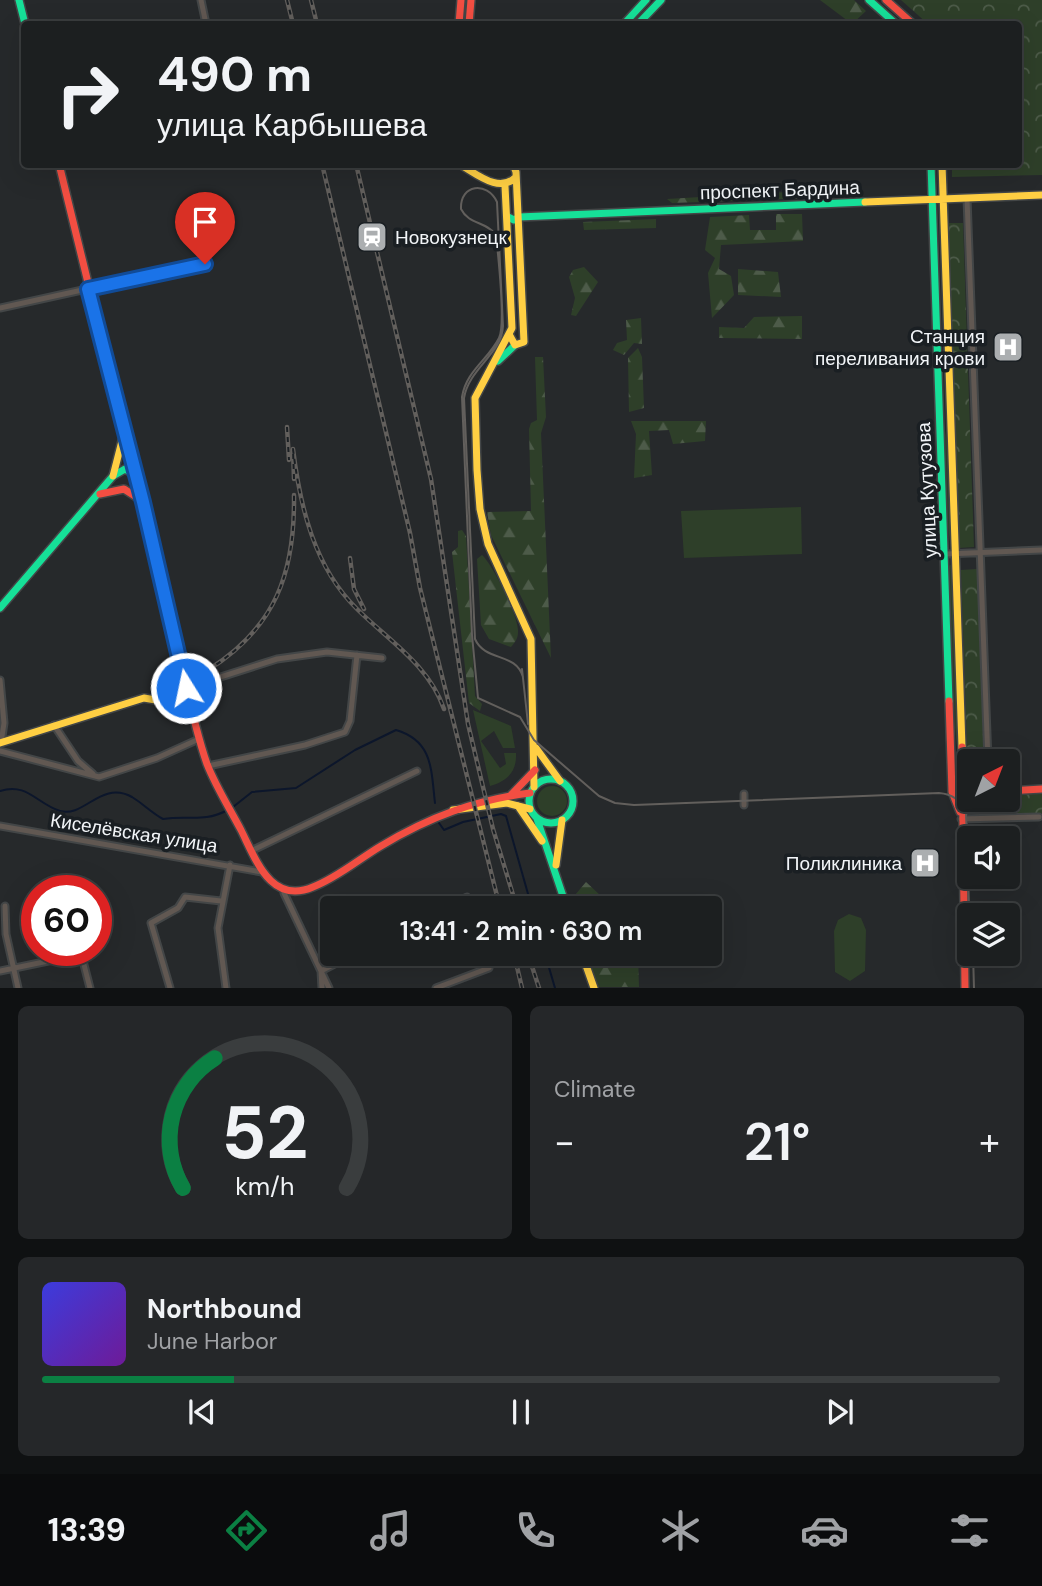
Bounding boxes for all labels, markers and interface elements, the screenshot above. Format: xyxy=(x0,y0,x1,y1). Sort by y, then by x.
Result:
text: 490 m xyxy=(157,42,312,106)
icon: right xyxy=(42,49,133,140)
text: улица Карбышева xyxy=(157,104,427,146)
street label: проспект Бардина xyxy=(700,175,861,205)
pin xyxy=(175,192,235,264)
icon: arrive xyxy=(186,203,224,241)
station icon: Новокузнецк xyxy=(355,220,389,254)
place label: Новокузнецк xyxy=(395,225,507,250)
place label: Станция переливания крови xyxy=(815,324,985,371)
hospital icon: Станция переливания крови xyxy=(991,330,1025,364)
street label: улица Кутузова xyxy=(911,421,943,558)
position arrow xyxy=(149,651,223,725)
north arrow xyxy=(957,749,1020,812)
map controls xyxy=(957,749,1020,966)
street label: Киселёвская улица xyxy=(49,807,220,859)
button: sound xyxy=(957,826,1020,889)
hospital icon: Поликлиника xyxy=(908,846,942,880)
place label: Поликлиника xyxy=(786,851,902,876)
speed limit sign: 60 xyxy=(21,875,112,966)
button: layers xyxy=(957,903,1020,966)
text: 13:41 · 2 min · 630 m xyxy=(400,914,642,948)
text: Climate xyxy=(554,1074,636,1104)
text: 52 xyxy=(222,1087,308,1182)
text: 21° xyxy=(744,1108,810,1176)
text: − xyxy=(554,1117,575,1167)
text: + xyxy=(979,1117,1000,1167)
text: km/h xyxy=(235,1170,295,1203)
text: Northbound xyxy=(147,1292,302,1326)
text: June Harbor xyxy=(147,1326,277,1356)
icon: previous xyxy=(183,1393,221,1431)
icon: pause xyxy=(502,1393,540,1431)
icon: next xyxy=(821,1393,859,1431)
icon: directions xyxy=(222,1506,271,1555)
icon: music xyxy=(366,1506,415,1555)
icon: phone xyxy=(511,1506,560,1555)
icon: climate xyxy=(656,1506,705,1555)
icon: car xyxy=(800,1506,849,1555)
icon: filters xyxy=(945,1506,994,1555)
text: 13:39 xyxy=(48,1509,126,1551)

